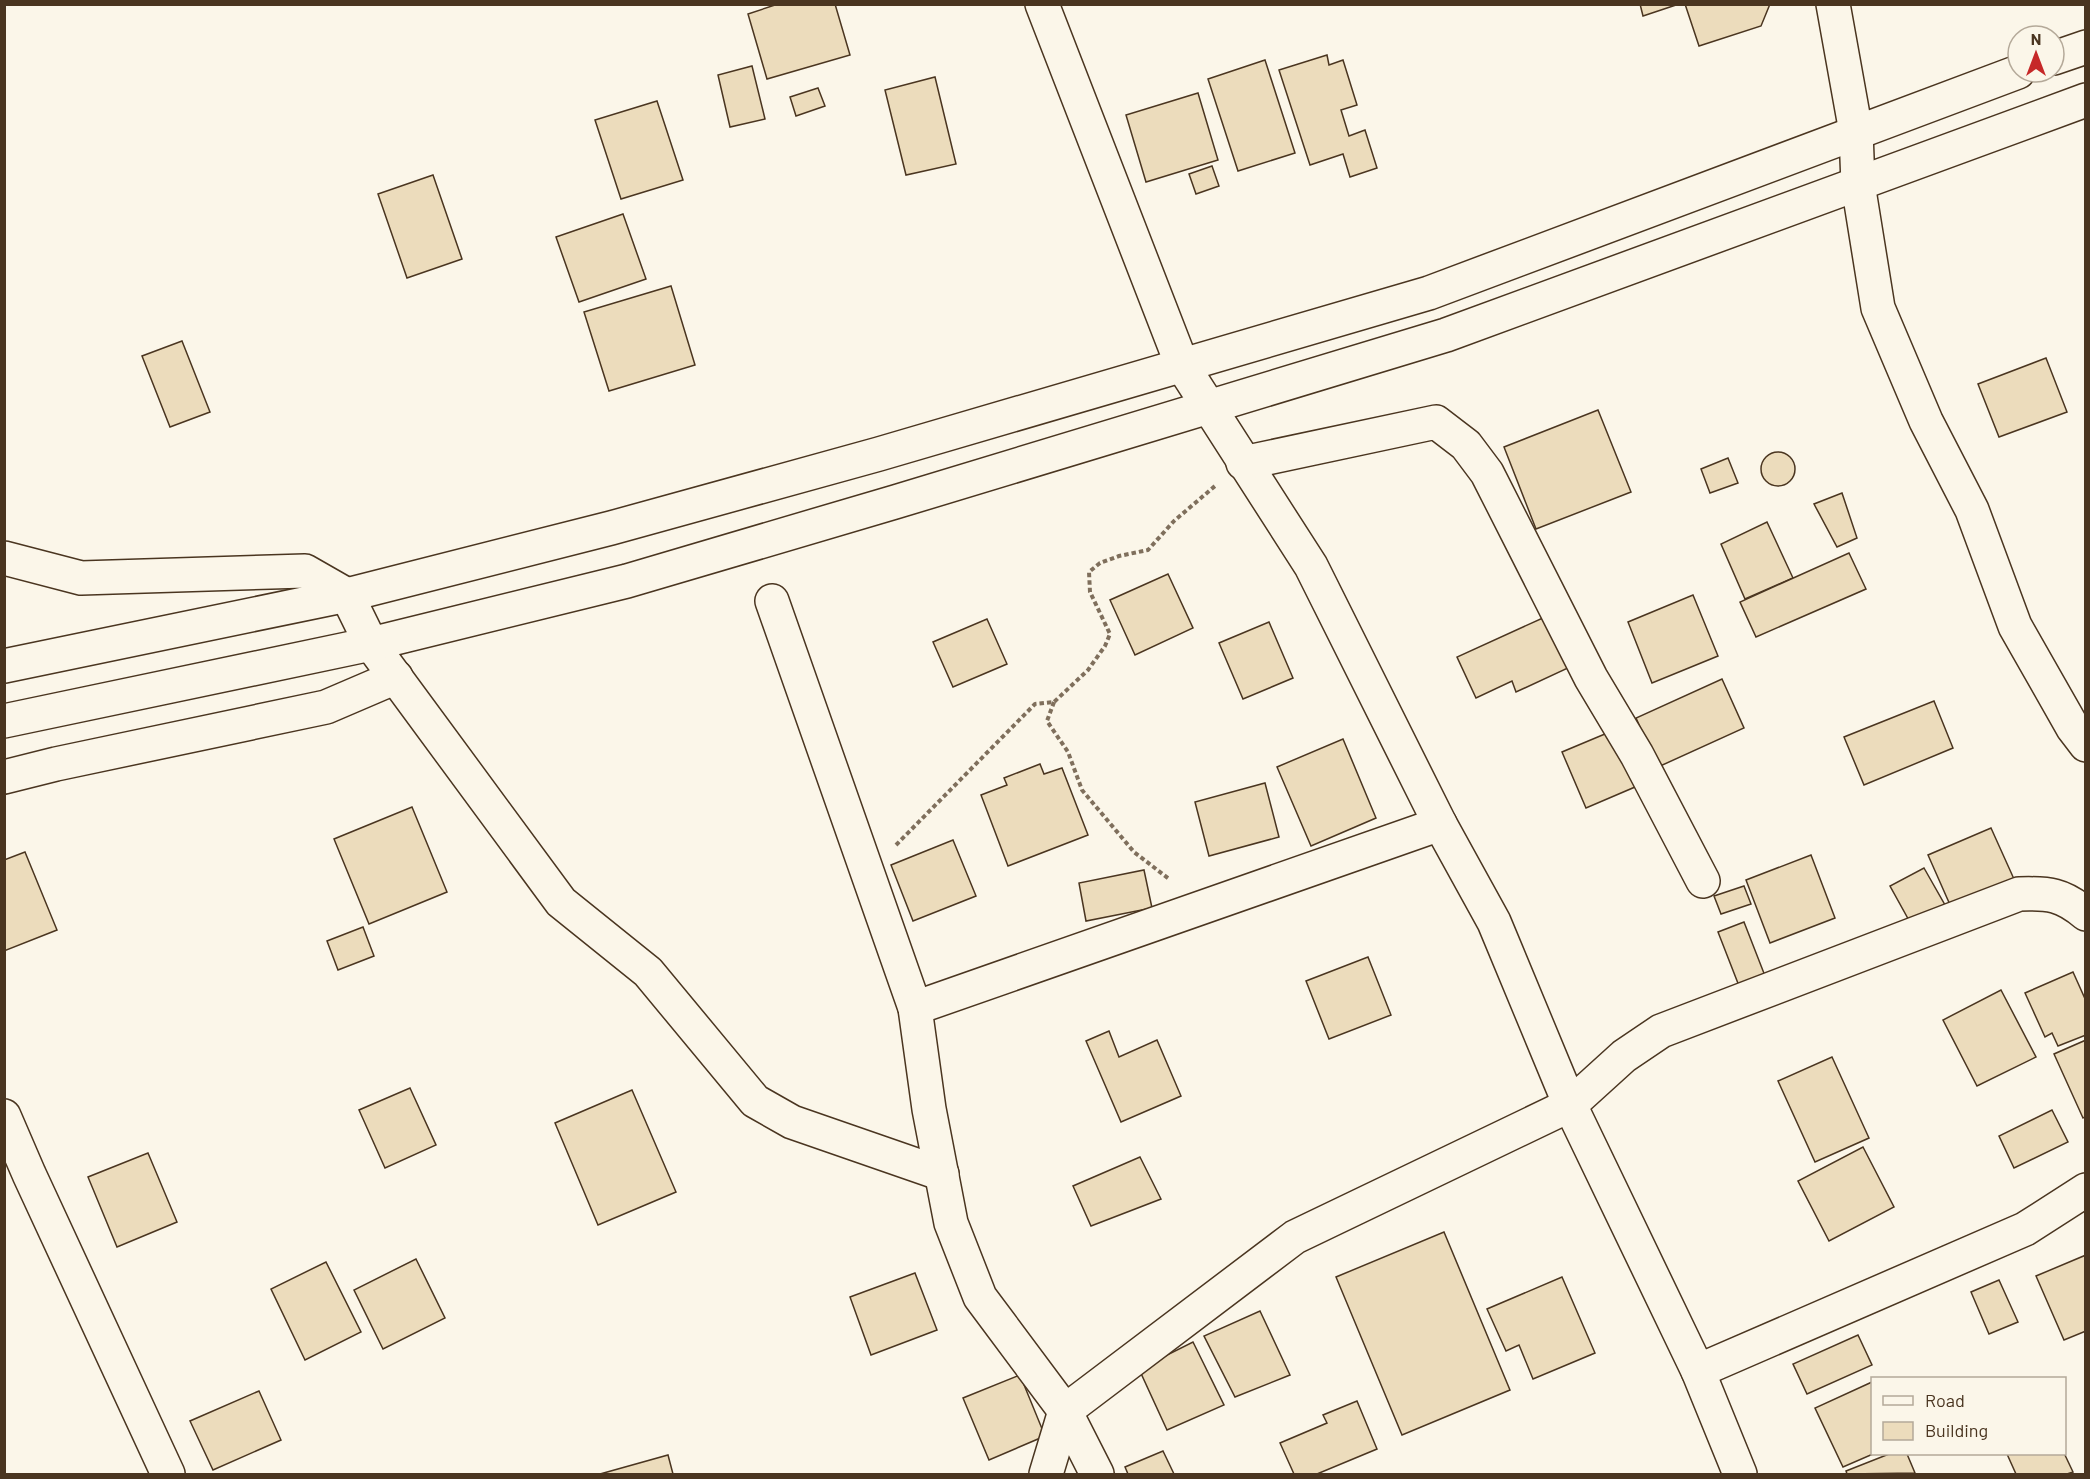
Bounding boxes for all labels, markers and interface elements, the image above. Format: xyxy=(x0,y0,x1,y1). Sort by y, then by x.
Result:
north arrow xyxy=(2006,24,2066,84)
text: N xyxy=(2031,29,2041,48)
legend xyxy=(1871,1377,2066,1455)
text: Road xyxy=(1925,1389,1965,1411)
text: Building xyxy=(1925,1419,1988,1441)

